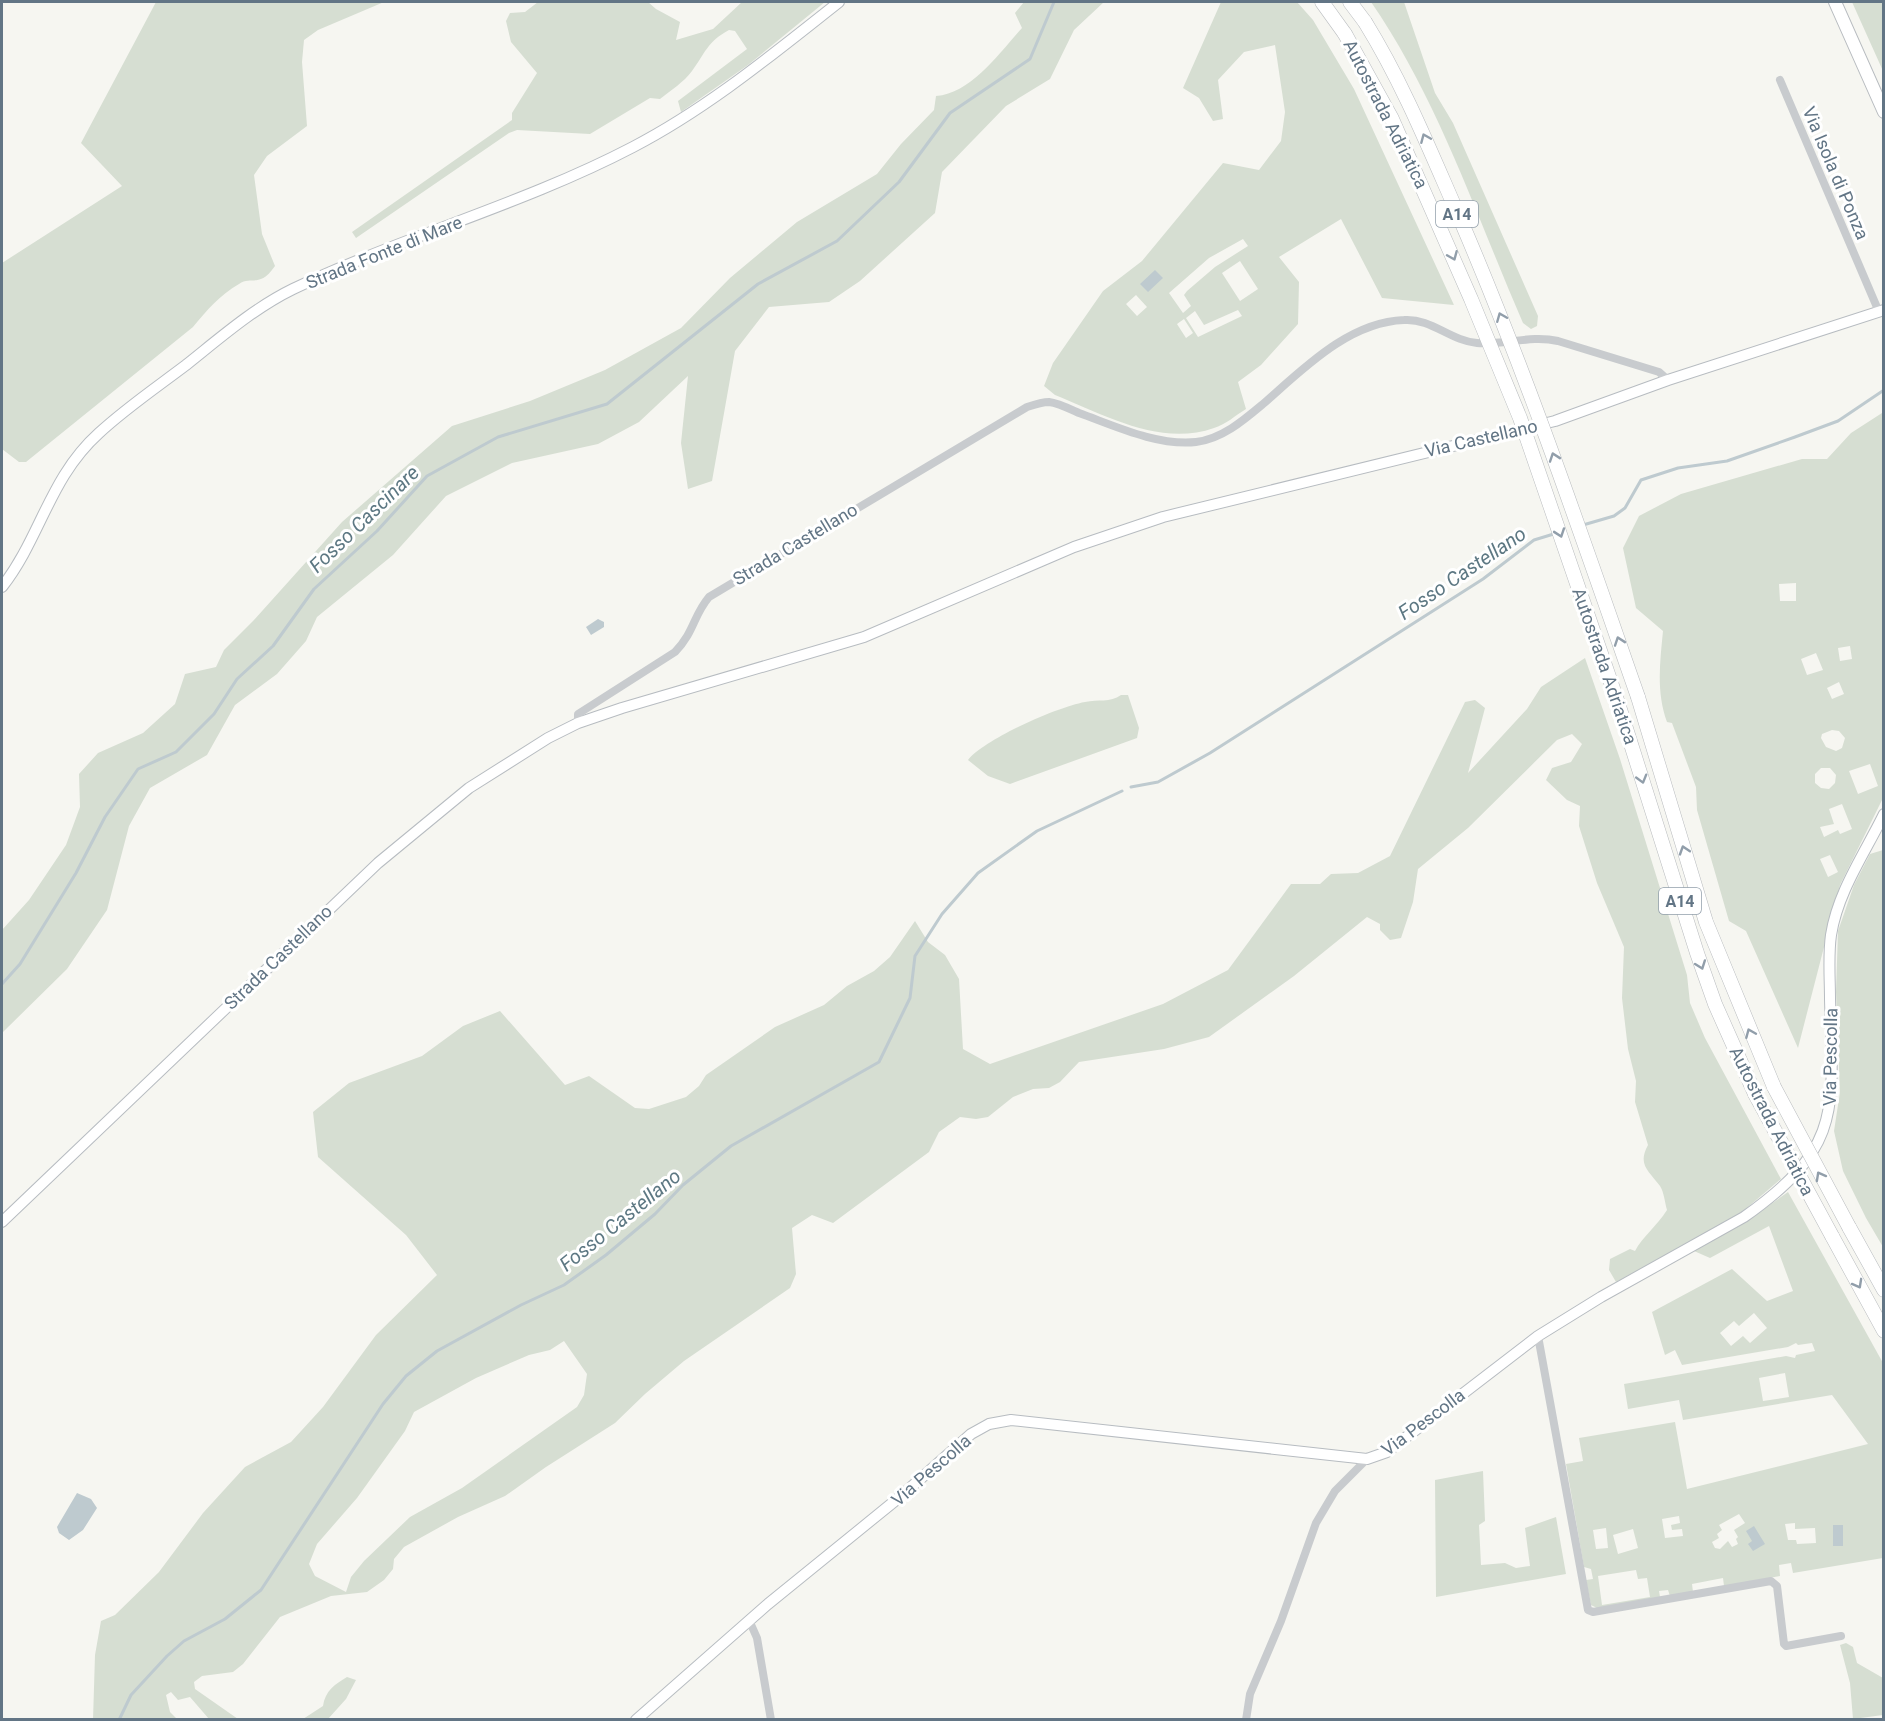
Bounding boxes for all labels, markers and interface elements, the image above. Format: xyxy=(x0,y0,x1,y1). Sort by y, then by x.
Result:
street label: Autostrada Adriatica xyxy=(1339,36,1433,192)
street label: Via Isola di Ponza xyxy=(1799,103,1873,243)
one-way arrow xyxy=(1420,133,1432,144)
road number: A14 xyxy=(1436,201,1478,227)
street label: Strada Fonte di Mare xyxy=(303,211,465,293)
one-way arrow xyxy=(1446,250,1458,261)
one-way arrow xyxy=(1496,313,1509,323)
street label: Via Castellano xyxy=(1423,415,1539,461)
one-way arrow xyxy=(1549,452,1562,463)
water label: Fosso Cascinare xyxy=(304,460,424,578)
street label: Strada Castellano xyxy=(729,499,861,589)
water label: Fosso Castellano xyxy=(1393,521,1531,625)
one-way arrow xyxy=(1552,527,1565,538)
street label: Autostrada Adriatica xyxy=(1568,585,1642,747)
one-way arrow xyxy=(1613,637,1626,647)
one-way arrow xyxy=(1635,773,1647,784)
one-way arrow xyxy=(1679,845,1691,856)
road number: A14 xyxy=(1659,888,1701,914)
street label: Strada Castellano xyxy=(220,900,336,1014)
one-way arrow xyxy=(1694,958,1706,969)
street label: Via Pescolla xyxy=(1819,1008,1841,1106)
one-way arrow xyxy=(1745,1029,1757,1040)
street label: Autostrada Adriatica xyxy=(1725,1043,1819,1199)
water label: Fosso Castellano xyxy=(554,1164,686,1276)
one-way arrow xyxy=(1816,1172,1827,1182)
one-way arrow xyxy=(1850,1277,1862,1288)
street label: Via Pescolla xyxy=(1377,1384,1469,1460)
street label: Via Pescolla xyxy=(887,1430,975,1510)

